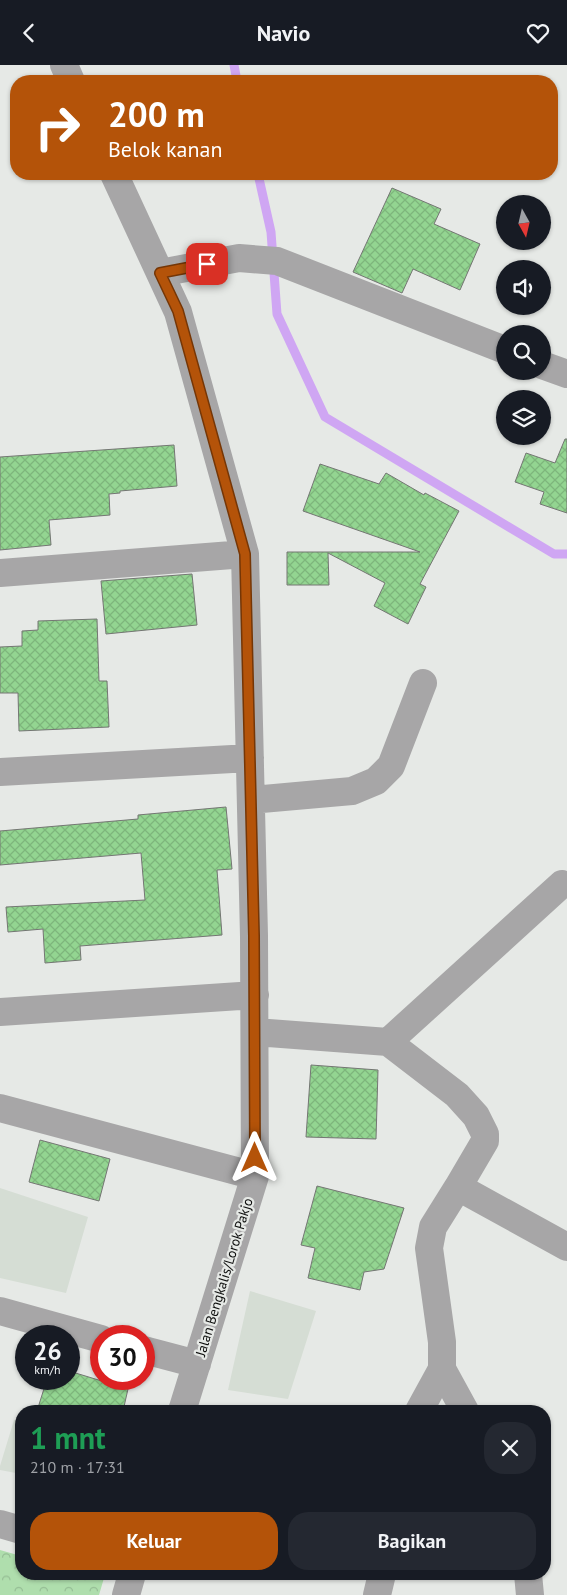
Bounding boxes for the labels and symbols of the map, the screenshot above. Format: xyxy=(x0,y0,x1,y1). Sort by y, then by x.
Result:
north arrow xyxy=(496,195,551,250)
pin xyxy=(186,243,228,285)
position arrow xyxy=(228,1131,280,1183)
street label: Jalan Bengkalis/Lorok Pakjo xyxy=(191,1196,257,1359)
speed limit sign: 30 xyxy=(90,1325,155,1390)

